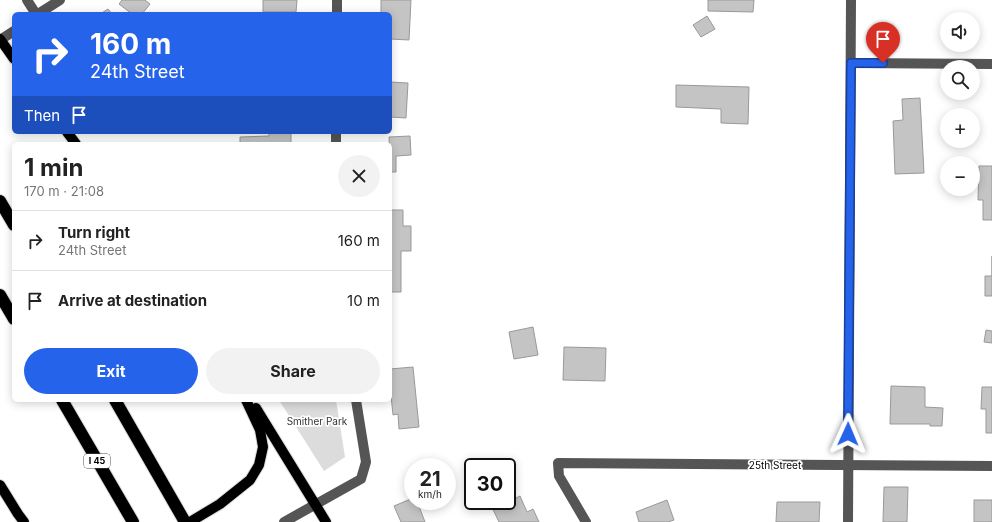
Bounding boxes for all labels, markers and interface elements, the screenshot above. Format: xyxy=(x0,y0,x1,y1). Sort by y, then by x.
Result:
map controls xyxy=(940,12,980,196)
button: sound xyxy=(940,12,980,52)
pin xyxy=(866,22,900,63)
text: 160 m xyxy=(90,27,171,61)
icon: right xyxy=(24,28,76,80)
icon: arrive xyxy=(872,28,894,50)
button: search xyxy=(940,60,980,100)
text: 24th Street xyxy=(90,61,185,82)
icon: arrive xyxy=(68,104,90,126)
text: Then xyxy=(24,106,60,125)
button: + xyxy=(940,108,980,148)
text: 1 min xyxy=(24,153,83,182)
button: close xyxy=(338,155,380,197)
button: − xyxy=(940,156,980,196)
text: 170 m · 21:08 xyxy=(24,183,104,199)
text: Turn right xyxy=(58,223,130,242)
icon: right xyxy=(24,230,46,252)
text: 160 m xyxy=(338,231,380,250)
text: 24th Street xyxy=(58,242,126,258)
icon: arrive xyxy=(24,290,46,312)
text: Arrive at destination xyxy=(58,291,207,310)
text: 10 m xyxy=(347,291,380,310)
button: Exit xyxy=(24,348,198,394)
button: Share xyxy=(206,348,380,394)
position arrow xyxy=(827,413,869,455)
park label: Smither Park xyxy=(287,415,348,427)
road number: I 45 xyxy=(84,454,110,468)
speed limit sign: 30 xyxy=(464,458,516,510)
street label: 25th Street xyxy=(749,459,802,471)
text: 21 xyxy=(419,467,441,491)
text: km/h xyxy=(418,488,442,500)

